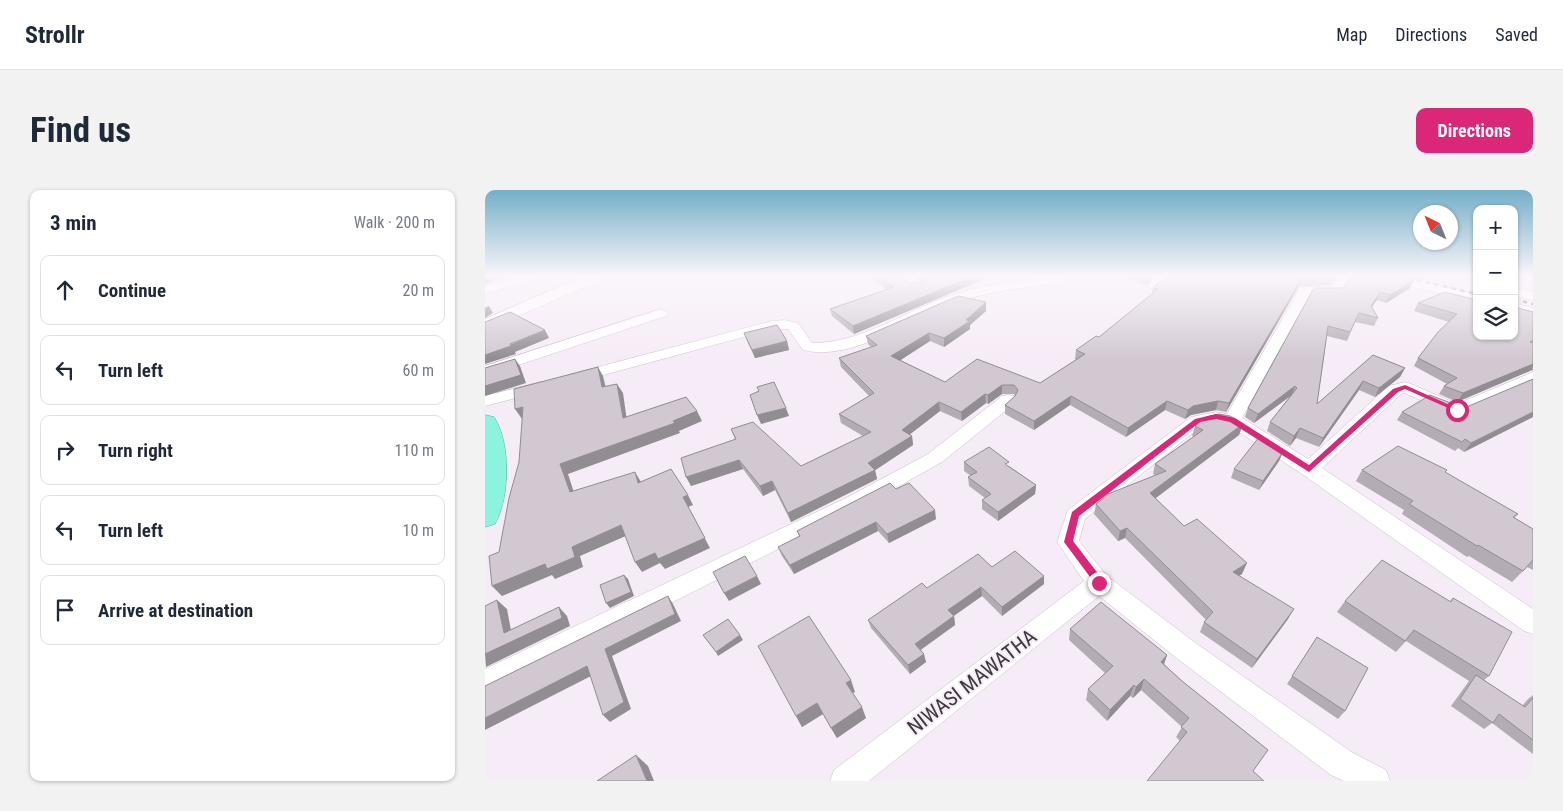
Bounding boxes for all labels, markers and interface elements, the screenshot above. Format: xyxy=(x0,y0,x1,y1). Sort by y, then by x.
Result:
text: Strollr xyxy=(25,21,85,49)
text: Map xyxy=(1336,24,1367,45)
text: Directions xyxy=(1395,24,1467,45)
text: Saved xyxy=(1495,24,1538,45)
button: Directions xyxy=(1416,108,1533,153)
text: Find us xyxy=(30,110,131,151)
north arrow xyxy=(1413,205,1458,250)
map controls xyxy=(1473,205,1518,340)
button: + xyxy=(1473,205,1518,250)
text: 3 min xyxy=(50,211,97,235)
text: Walk · 200 m xyxy=(354,213,435,232)
button: − xyxy=(1473,250,1518,295)
icon: ahead xyxy=(51,276,79,304)
text: Continue xyxy=(98,279,166,302)
text: 20 m xyxy=(402,281,434,300)
button: layers xyxy=(1473,295,1518,340)
icon: left xyxy=(51,356,79,384)
text: Turn left xyxy=(98,359,163,382)
text: 60 m xyxy=(402,361,434,380)
route start xyxy=(1446,399,1469,422)
icon: right xyxy=(51,436,79,464)
text: Turn right xyxy=(98,439,173,462)
text: 110 m xyxy=(395,441,434,460)
icon: left xyxy=(51,516,79,544)
text: Turn left xyxy=(98,519,163,542)
text: 10 m xyxy=(402,521,434,540)
route end xyxy=(1088,572,1111,595)
icon: arrive xyxy=(51,596,79,624)
text: Arrive at destination xyxy=(98,599,253,622)
street label: NIWASI MAWATHA xyxy=(903,624,1041,740)

